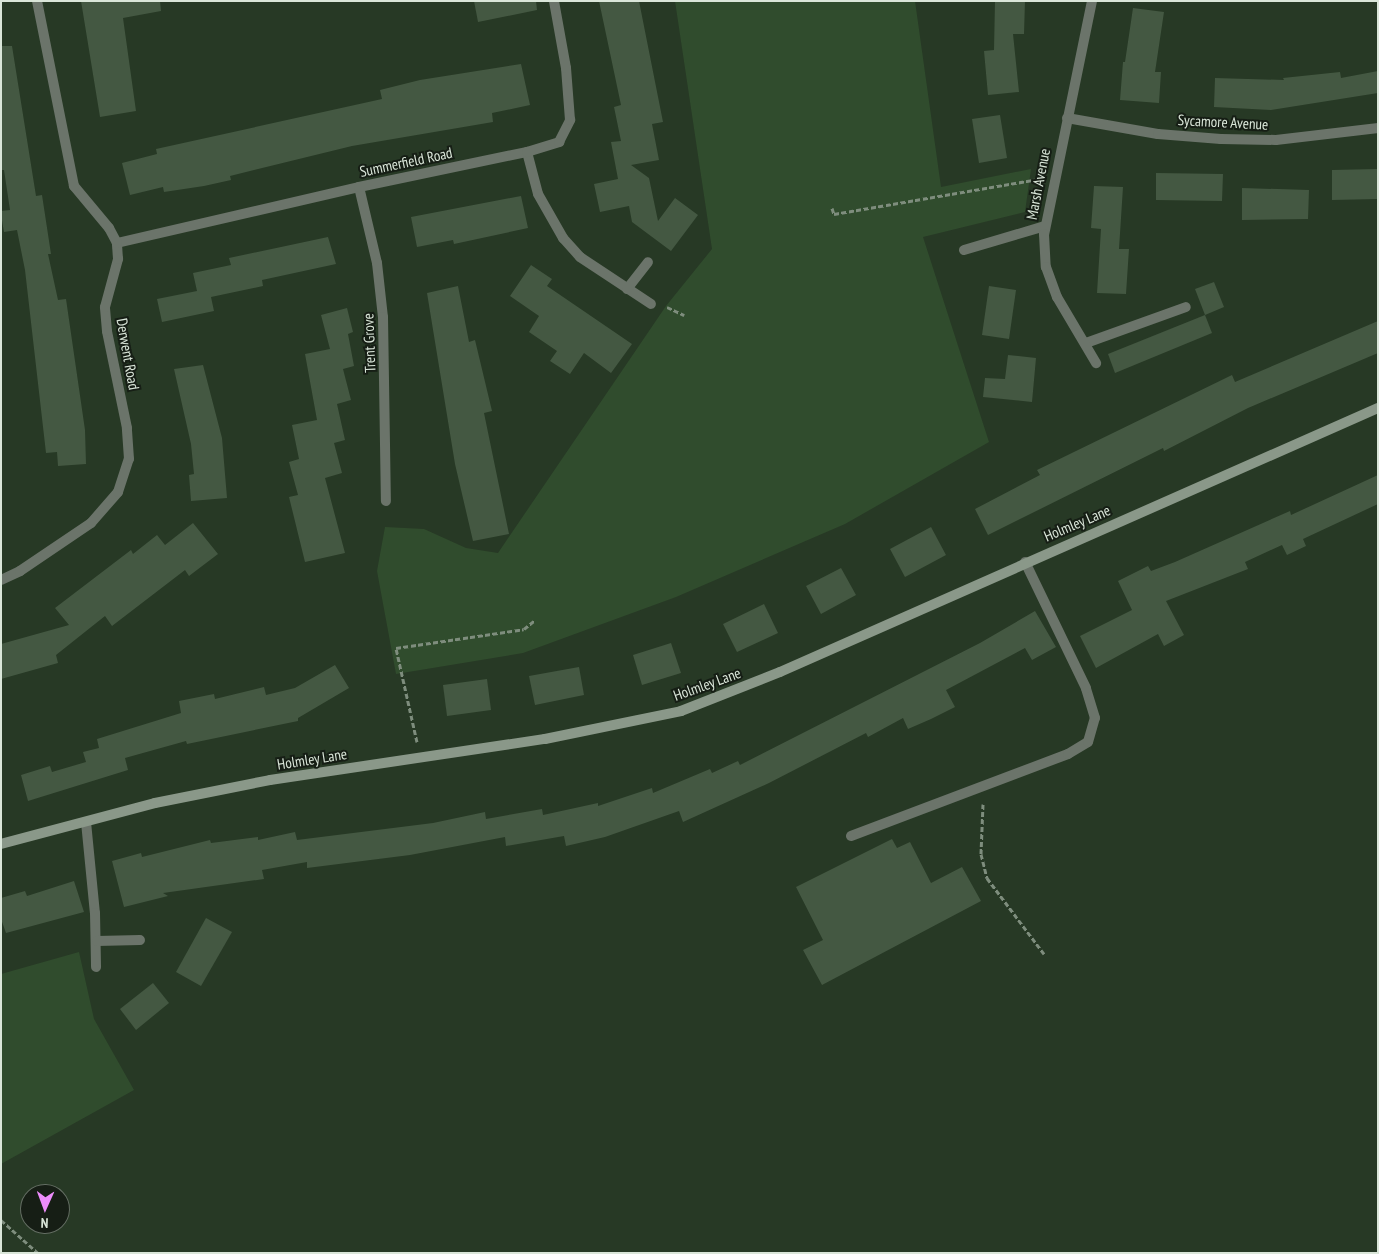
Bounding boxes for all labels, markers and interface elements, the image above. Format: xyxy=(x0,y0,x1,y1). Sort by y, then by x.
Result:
street label: Sycamore Avenue xyxy=(1177,111,1269,133)
street label: Summerfield Road xyxy=(358,143,454,181)
street label: Marsh Avenue xyxy=(1022,147,1054,221)
street label: Trent Grove xyxy=(359,313,379,373)
street label: Derwent Road xyxy=(113,317,143,391)
street label: Holmley Lane xyxy=(1041,501,1113,545)
street label: Holmley Lane xyxy=(671,663,743,705)
street label: Holmley Lane xyxy=(276,745,348,773)
north arrow xyxy=(20,1184,70,1234)
text: N xyxy=(40,1214,49,1232)

